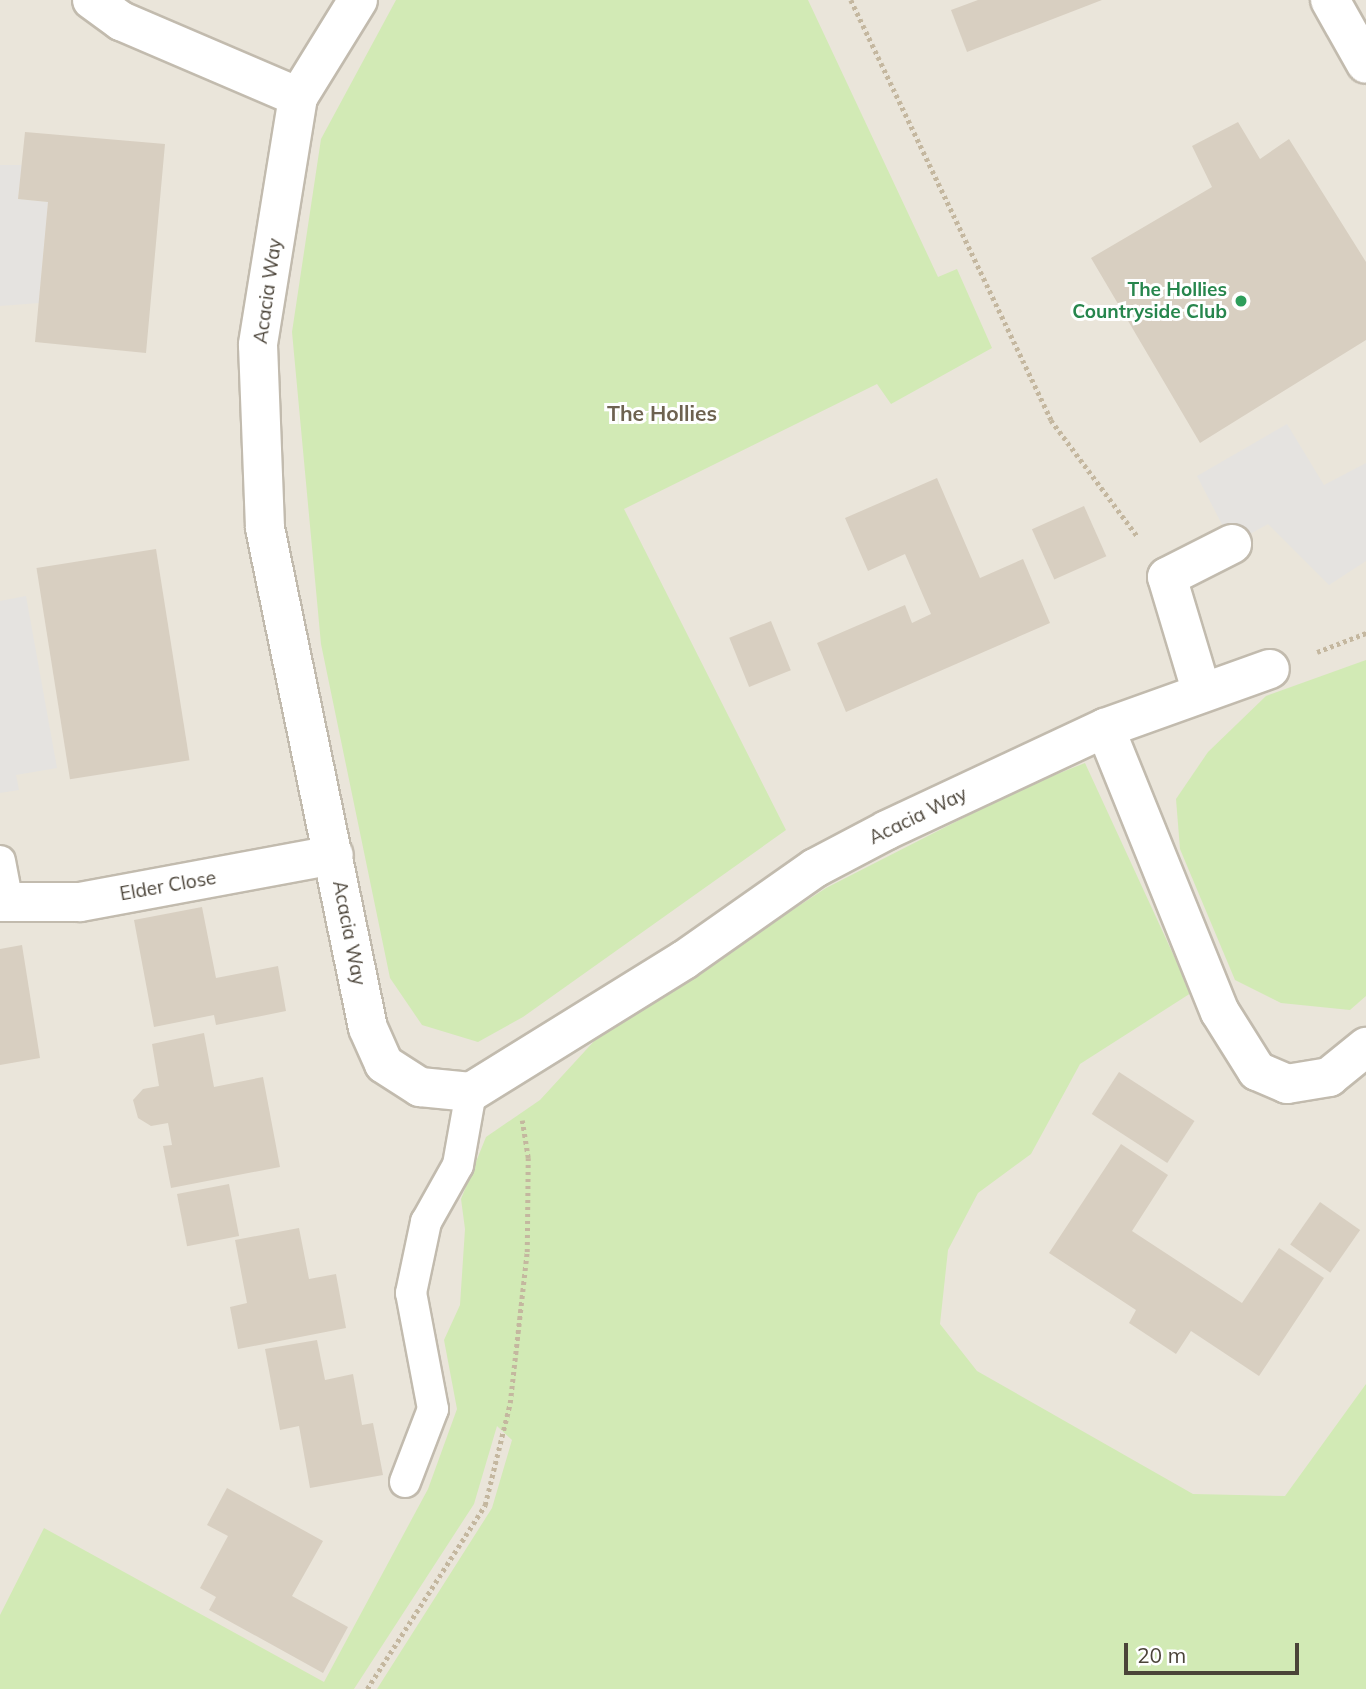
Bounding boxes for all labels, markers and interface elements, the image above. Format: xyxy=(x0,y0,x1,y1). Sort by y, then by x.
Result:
street label: Acacia Way xyxy=(249,237,287,345)
place label: The Hollies Countryside Club xyxy=(1072,279,1227,323)
marker: The Hollies Countryside Club xyxy=(1233,293,1249,309)
district label: The Hollies xyxy=(607,400,717,426)
street label: Acacia Way xyxy=(865,782,971,850)
street label: Elder Close xyxy=(118,866,218,906)
street label: Acacia Way xyxy=(328,879,370,987)
scale bar xyxy=(1128,1630,1303,1674)
text: 20 m xyxy=(1137,1642,1186,1668)

